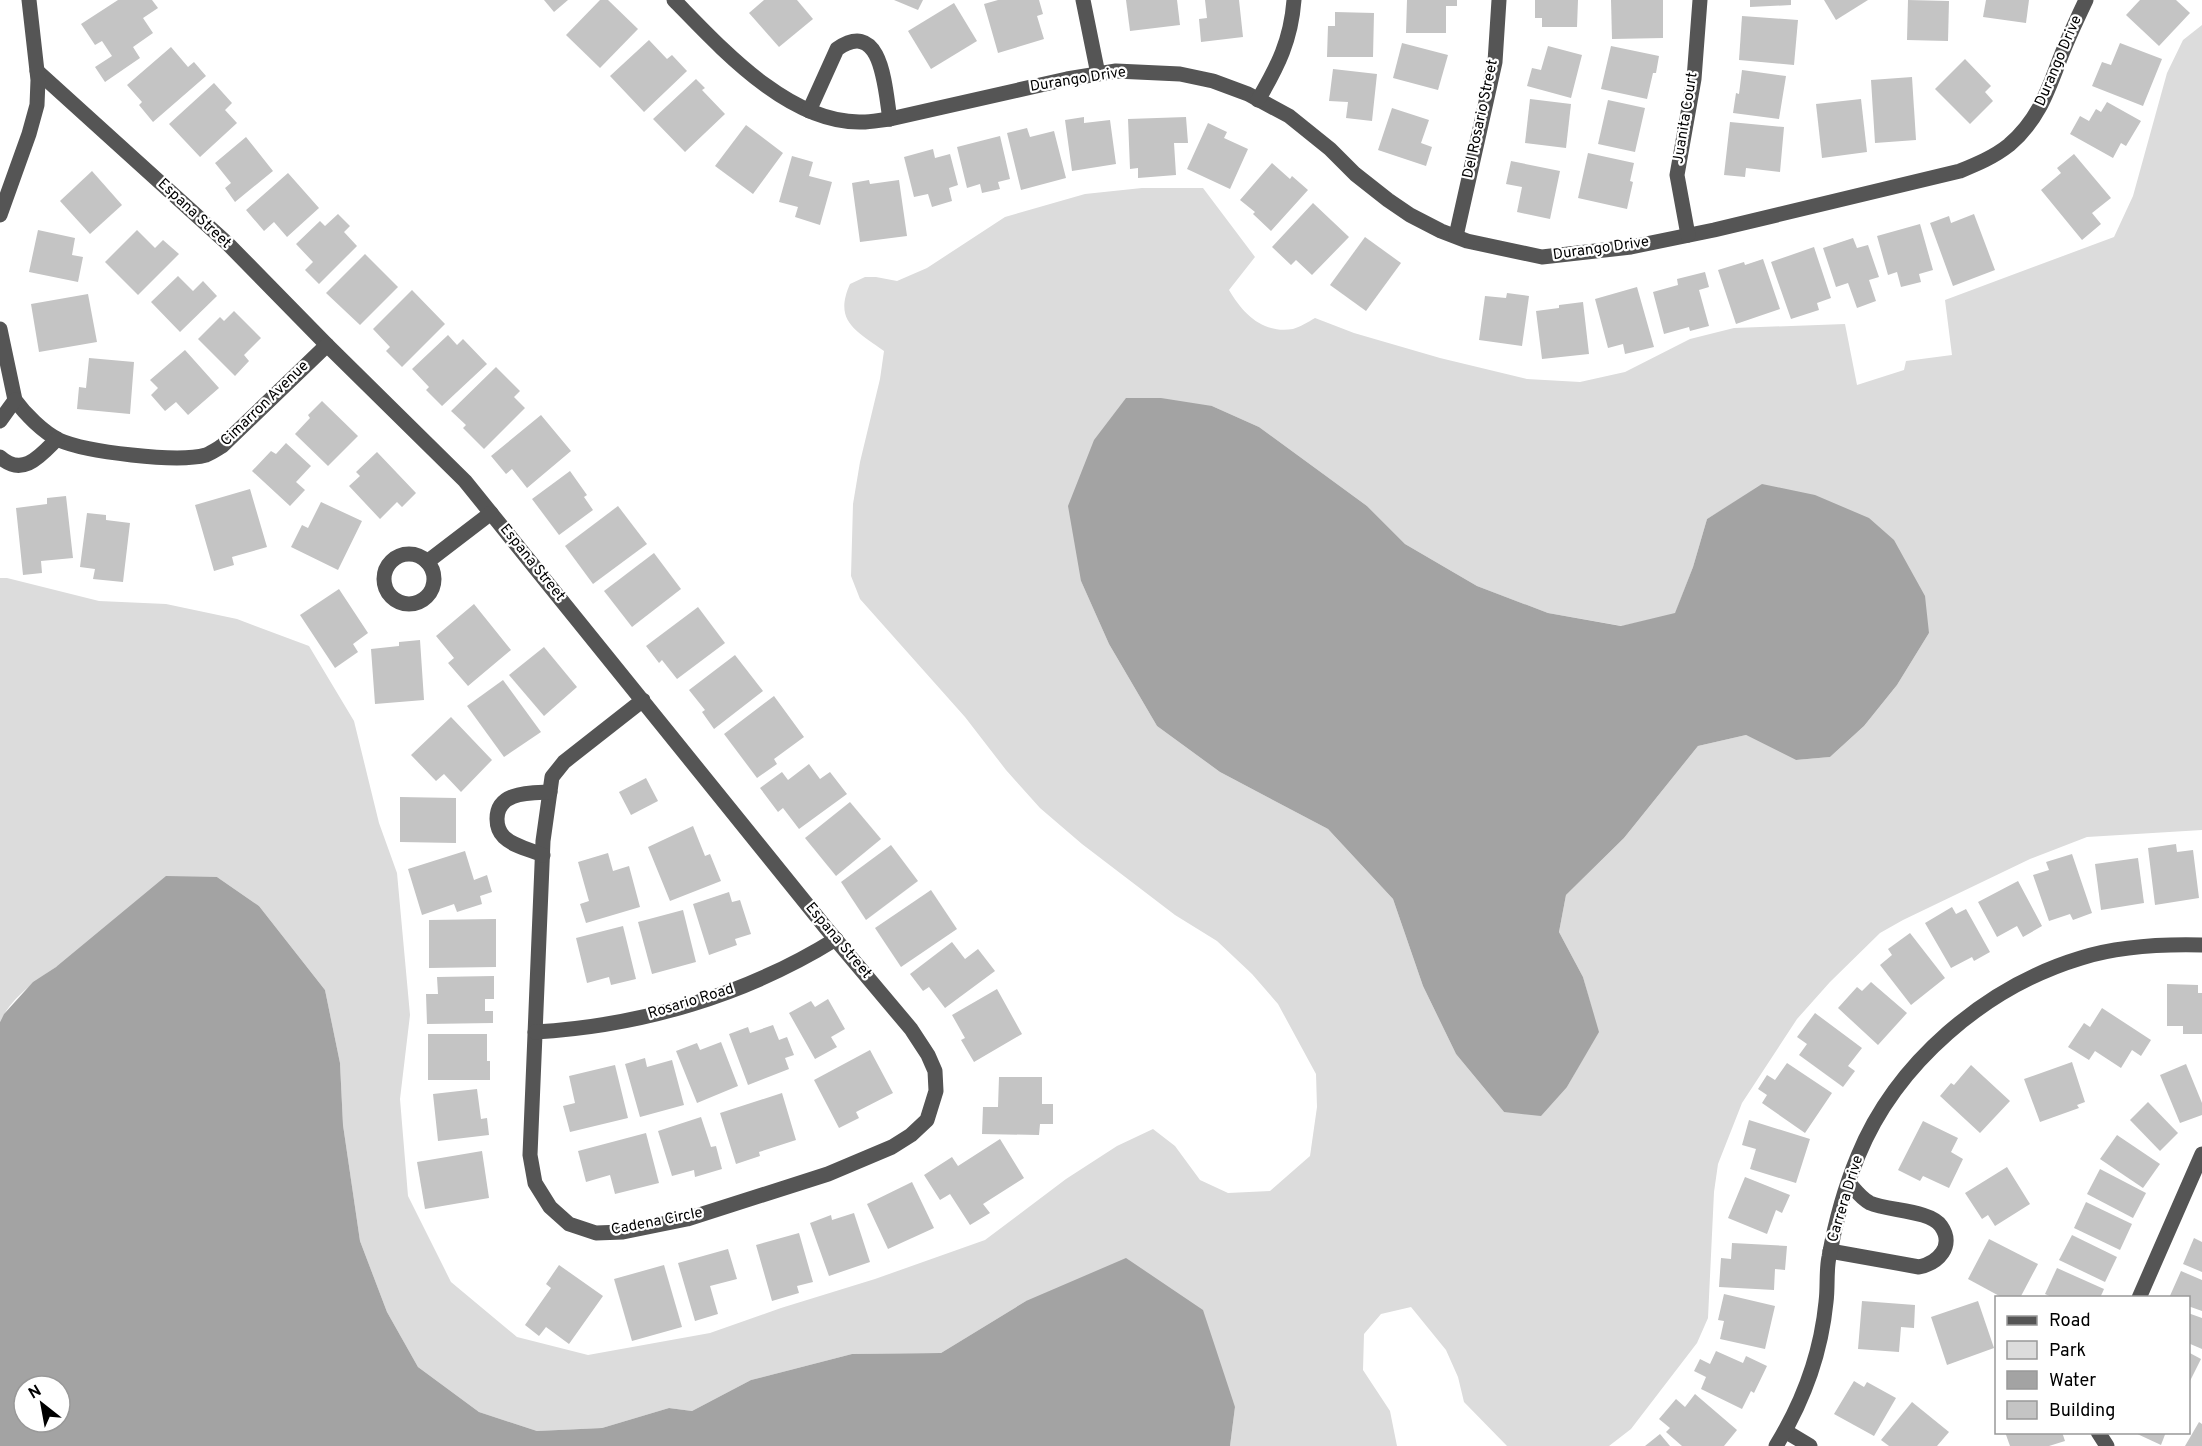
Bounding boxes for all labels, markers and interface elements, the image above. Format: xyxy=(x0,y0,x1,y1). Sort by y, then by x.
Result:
street label: Durango Drive xyxy=(2031,13,2087,109)
street label: Del Rosario Street xyxy=(1459,58,1503,180)
street label: Durango Drive xyxy=(1029,63,1127,97)
street label: Juanita Court xyxy=(1669,71,1703,165)
street label: Espana Street xyxy=(153,175,235,253)
street label: Durango Drive xyxy=(1552,233,1650,265)
street label: Cimarron Avenue xyxy=(217,357,313,451)
street label: Espana Street xyxy=(495,521,569,605)
street label: Espana Street xyxy=(801,899,875,983)
street label: Rosario Road xyxy=(646,980,736,1024)
street label: Carrera Drive xyxy=(1824,1153,1868,1245)
street label: Cadena Circle xyxy=(610,1204,704,1240)
legend xyxy=(1995,1296,2190,1434)
text: Road xyxy=(2049,1310,2091,1333)
text: Park xyxy=(2049,1340,2086,1363)
text: Water xyxy=(2049,1370,2096,1393)
north arrow xyxy=(12,1374,72,1434)
text: N xyxy=(25,1381,45,1404)
text: Building xyxy=(2049,1400,2115,1423)

